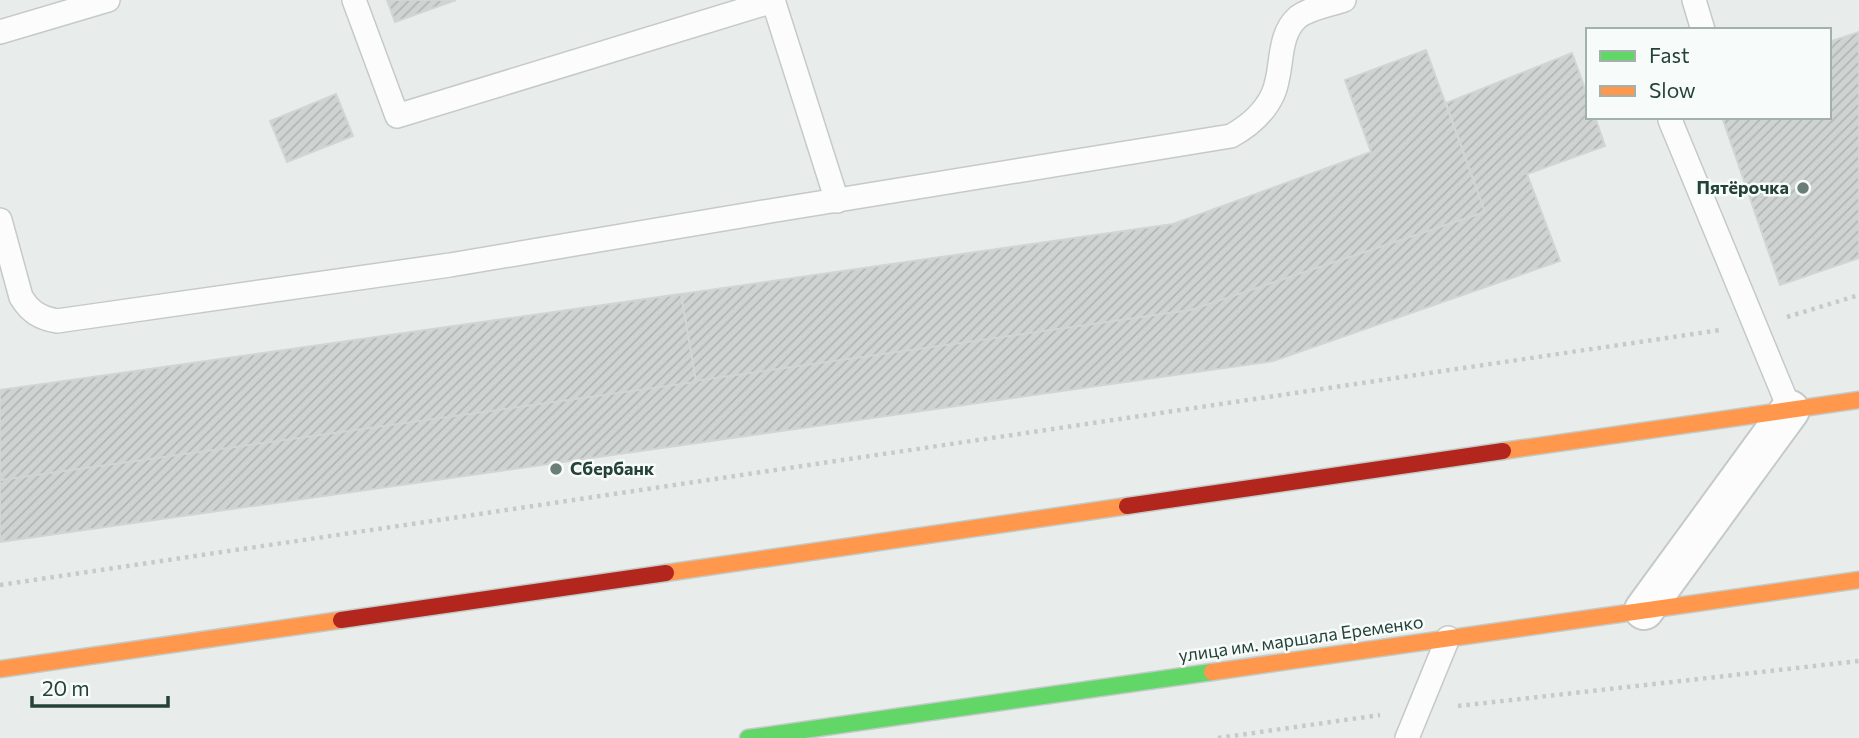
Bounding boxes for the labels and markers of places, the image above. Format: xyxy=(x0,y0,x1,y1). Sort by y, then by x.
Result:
place label: Пятёрочка xyxy=(1697,176,1789,198)
marker: Пятёрочка xyxy=(1795,180,1811,196)
place label: Сбербанк xyxy=(570,457,655,479)
marker: Сбербанк xyxy=(548,461,564,477)

